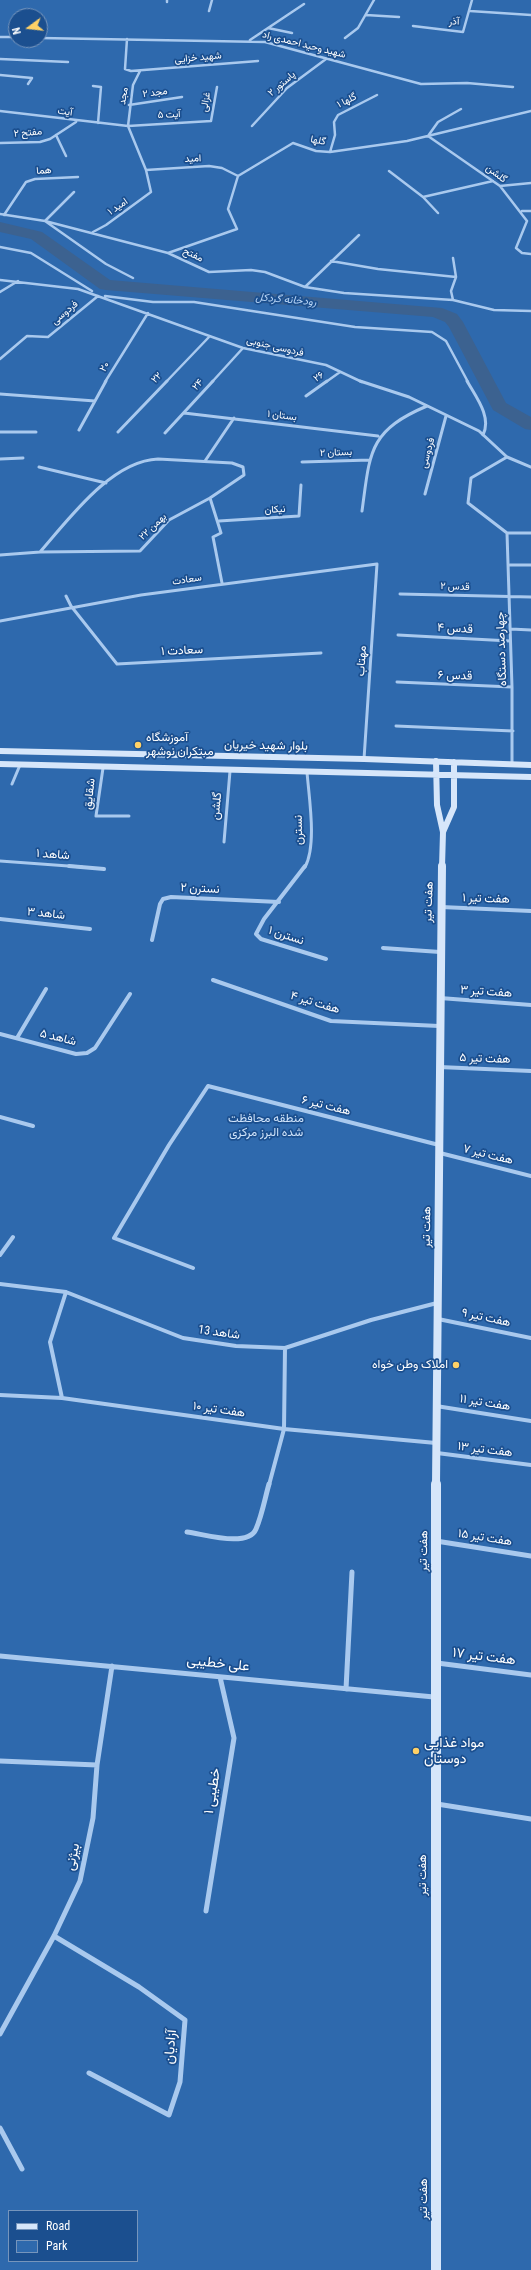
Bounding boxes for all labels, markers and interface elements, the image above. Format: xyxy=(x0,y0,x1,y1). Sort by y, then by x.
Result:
north arrow xyxy=(8,8,48,48)
street label: آذر xyxy=(449,16,459,28)
text: N xyxy=(10,26,24,36)
street label: شهید وحید احمدی راد xyxy=(261,29,347,61)
street label: شهید خزایی xyxy=(174,50,222,66)
street label: پاستور ۲ xyxy=(266,69,298,99)
street label: مجد ۲ xyxy=(142,85,168,101)
street label: مجد xyxy=(117,86,131,106)
street label: غزالی xyxy=(198,91,214,113)
street label: گلها ۱ xyxy=(335,91,359,111)
street label: آیت xyxy=(57,105,73,119)
street label: آیت ۵ xyxy=(157,108,181,122)
street label: مفتح ۲ xyxy=(13,126,43,140)
street label: گلها xyxy=(309,134,327,148)
street label: امید xyxy=(184,153,202,165)
street label: گلشن xyxy=(483,162,509,186)
street label: هما xyxy=(36,164,52,178)
street label: امید ۱ xyxy=(106,196,130,218)
street label: مفتح xyxy=(181,245,205,265)
water label: رودخانه گردکل xyxy=(255,291,317,309)
street label: فردوسی xyxy=(49,298,81,328)
street label: فردوسی جنوبی xyxy=(245,335,305,359)
street label: ۲۰ xyxy=(97,360,113,374)
street label: ۲۶ xyxy=(311,369,327,385)
street label: ۲۲ xyxy=(149,370,165,386)
street label: ۲۴ xyxy=(190,377,206,393)
street label: بستان ۱ xyxy=(266,408,298,424)
street label: فردوسی xyxy=(418,436,438,470)
street label: بستان ۲ xyxy=(320,446,352,460)
street label: نیکان xyxy=(264,503,286,517)
street label: ۲۲ بهمن xyxy=(137,511,169,543)
street label: سعادت xyxy=(171,572,203,588)
street label: قدس ۲ xyxy=(440,580,470,594)
street label: چهارصد دستگاه xyxy=(494,612,510,686)
street label: قدس ۴ xyxy=(437,621,473,637)
street label: سعادت ۱ xyxy=(161,643,203,659)
street label: مهتاب xyxy=(354,645,370,677)
street label: قدس ۶ xyxy=(437,668,473,684)
place label: آموزشگاه مبتکران نوشهر xyxy=(146,731,214,759)
street label: بلوار شهید خیریان xyxy=(224,738,308,754)
marker: آموزشگاه مبتکران نوشهر xyxy=(133,740,143,750)
street label: شقایق xyxy=(81,778,99,810)
street label: گلشن xyxy=(209,791,225,821)
street label: نسترن xyxy=(292,815,306,845)
street label: شاهد ۱ xyxy=(36,847,70,863)
street label: نسترن ۲ xyxy=(180,881,220,897)
street label: هفت تیر xyxy=(421,881,437,923)
street label: هفت تیر ۱ xyxy=(462,891,510,907)
street label: شاهد ۳ xyxy=(26,905,66,923)
street label: نسترن ۱ xyxy=(266,924,306,948)
street label: هفت تیر ۳ xyxy=(460,983,512,1001)
street label: هفت تیر ۴ xyxy=(289,989,341,1017)
street label: شاهد ۵ xyxy=(38,1027,78,1049)
street label: هفت تیر ۵ xyxy=(459,1051,511,1067)
street label: هفت تیر ۶ xyxy=(300,1093,352,1119)
park label: منطقه محافظت شده البرز مرکزی xyxy=(228,1112,304,1140)
street label: هفت تیر ۷ xyxy=(461,1142,515,1168)
street label: هفت تیر xyxy=(419,1206,435,1248)
street label: هفت تیر ۹ xyxy=(460,1306,512,1330)
street label: شاهد 13 xyxy=(197,1323,241,1343)
place label: املاک وطن خواه xyxy=(372,1358,448,1372)
marker: املاک وطن خواه xyxy=(451,1360,461,1370)
street label: هفت تیر ۱۱ xyxy=(459,1392,511,1414)
street label: هفت تیر ۱۰ xyxy=(192,1399,246,1421)
street label: هفت تیر ۱۳ xyxy=(457,1439,513,1461)
street label: هفت تیر ۱۵ xyxy=(457,1527,513,1549)
street label: هفت تیر xyxy=(416,1530,432,1572)
street label: هفت تیر ۱۷ xyxy=(451,1645,517,1669)
street label: علی خطیبی xyxy=(186,1652,250,1676)
place label: مواد غذایی دوستان xyxy=(424,1735,484,1768)
marker: مواد غذایی دوستان xyxy=(411,1746,421,1756)
street label: خطیبی ۱ xyxy=(201,1767,225,1815)
street label: بیژنی xyxy=(62,1842,84,1872)
street label: هفت تیر xyxy=(416,1854,430,1896)
street label: آزادیان xyxy=(161,2029,181,2065)
street label: هفت تیر xyxy=(417,2178,431,2220)
legend xyxy=(8,2210,138,2262)
text: Road xyxy=(46,2219,70,2233)
text: Park xyxy=(46,2239,67,2253)

